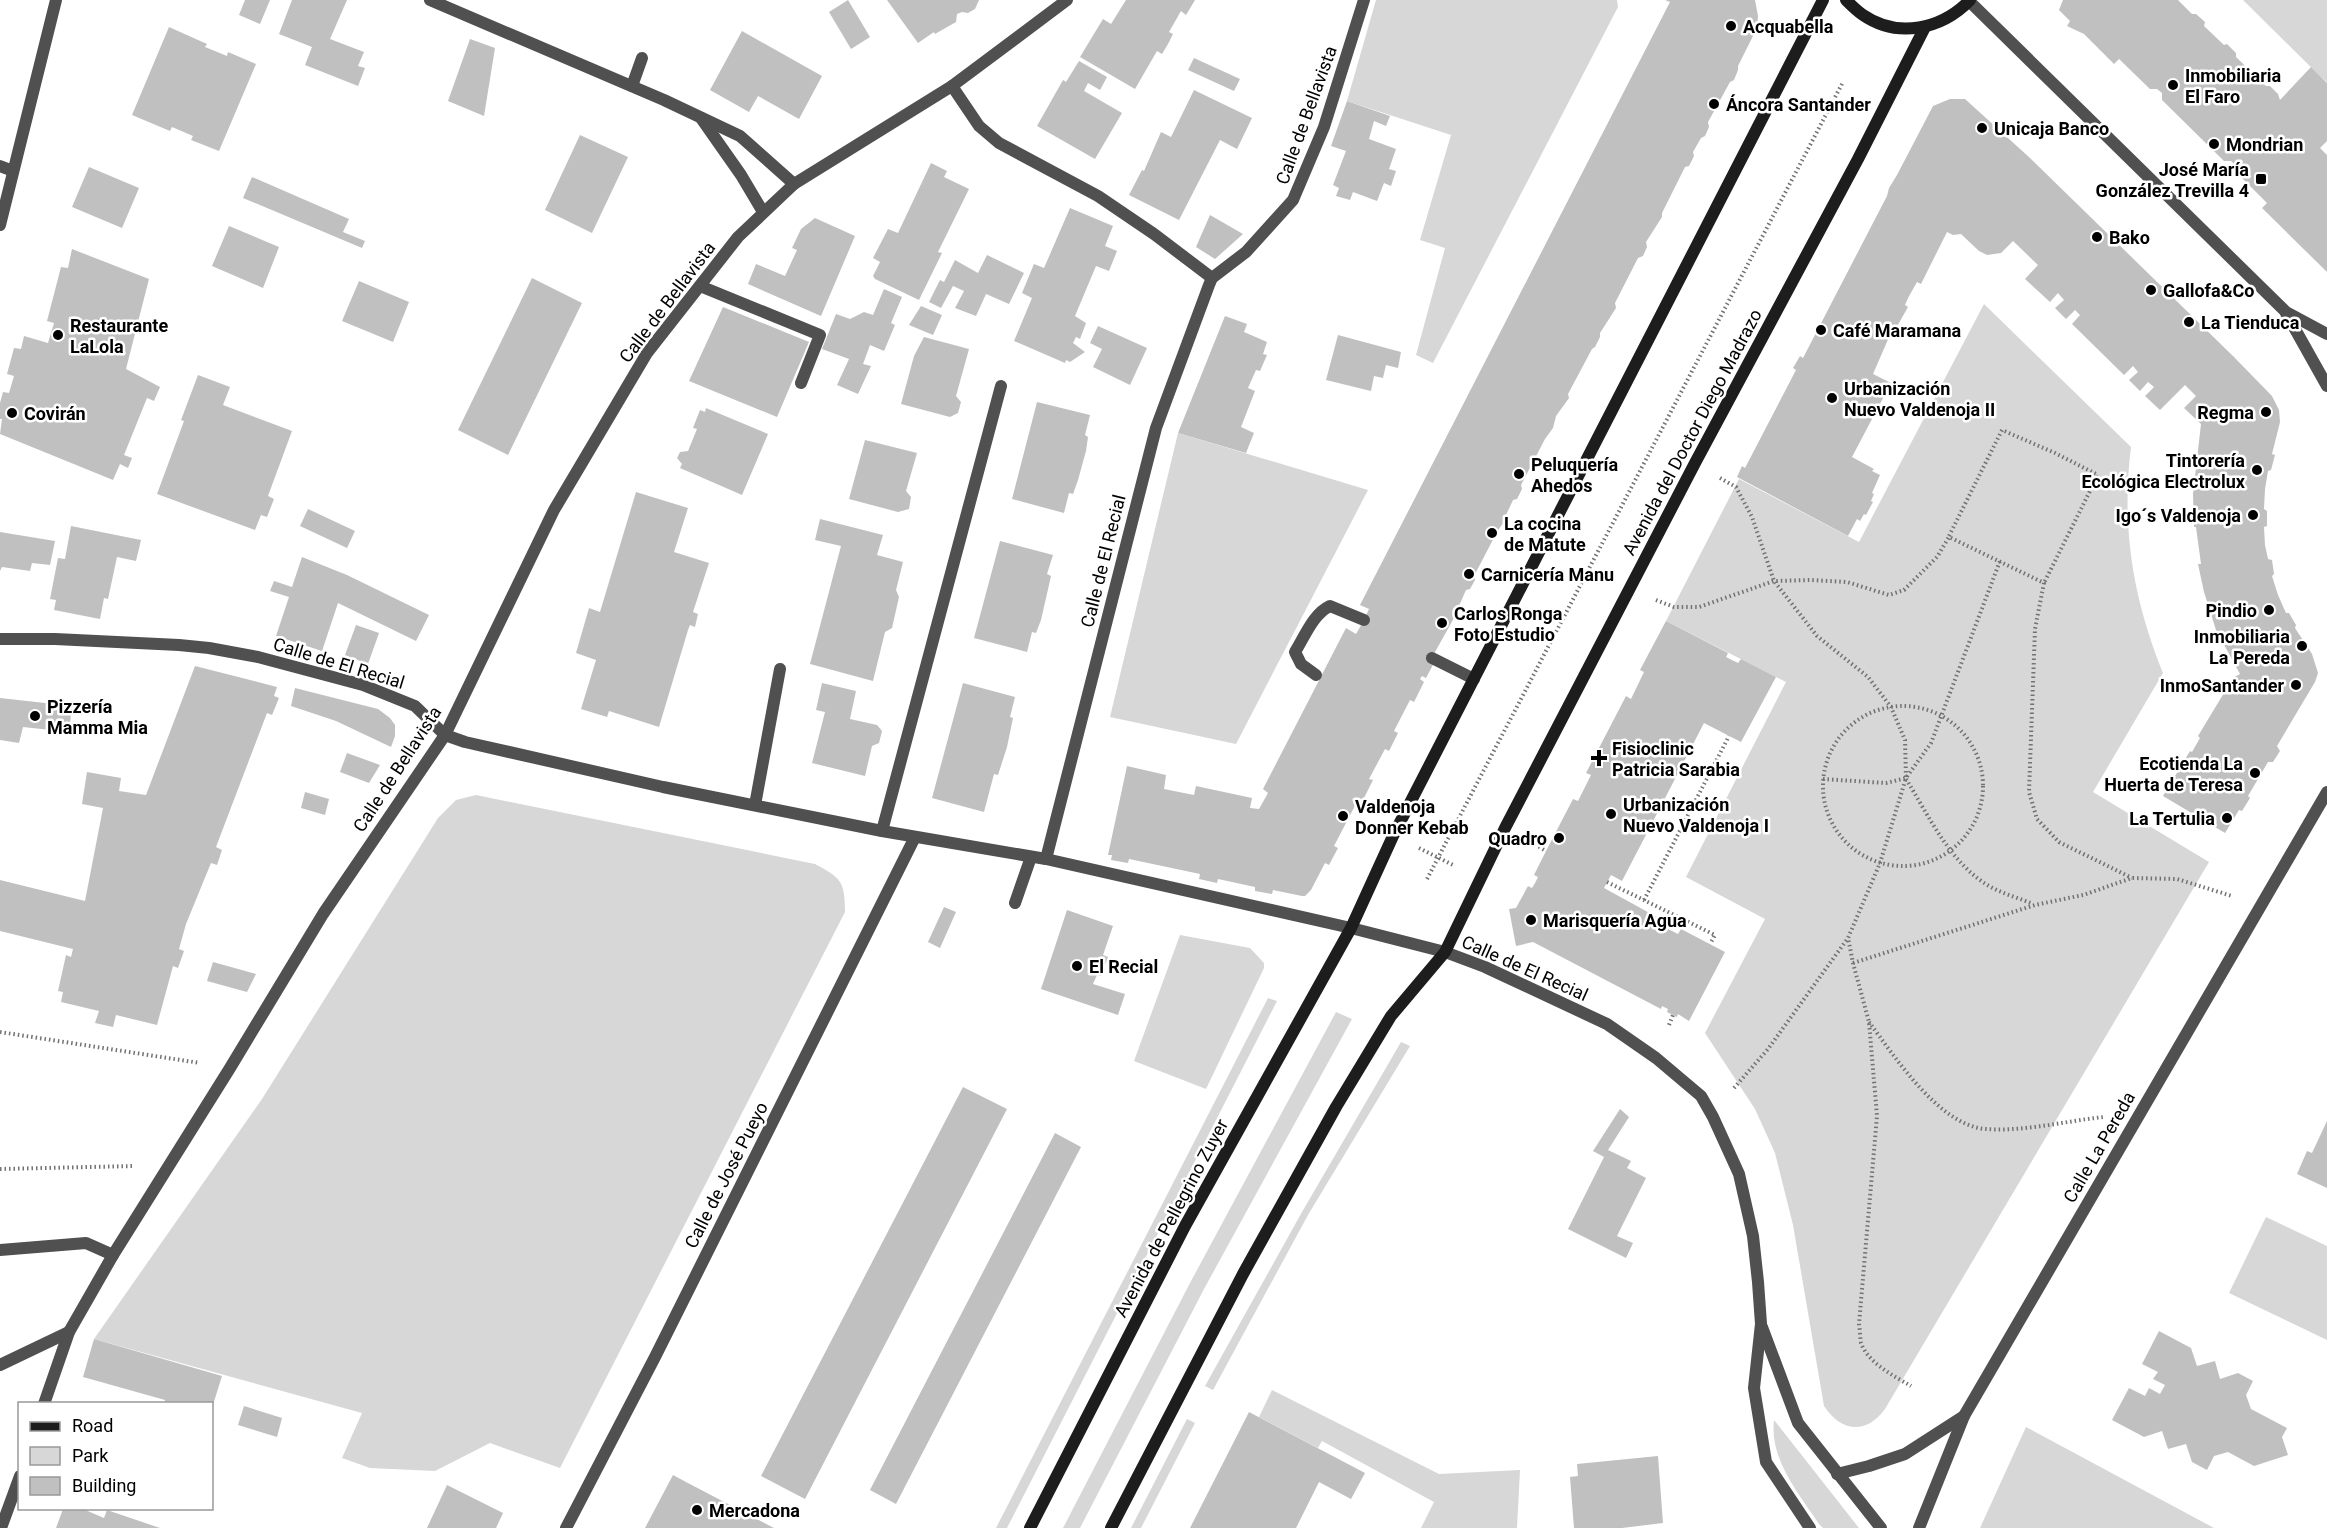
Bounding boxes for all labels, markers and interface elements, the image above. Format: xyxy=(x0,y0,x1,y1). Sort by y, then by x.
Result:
place label: Acquabella xyxy=(1743,16,1834,37)
marker: Acquabella xyxy=(1724,19,1738,33)
street label: Calle de Bellavista xyxy=(1271,43,1341,187)
place label: Inmobiliaria El Faro xyxy=(2185,65,2282,107)
marker: Inmobiliaria El Faro xyxy=(2166,78,2180,92)
place label: Áncora Santander xyxy=(1726,94,1871,115)
marker: Áncora Santander xyxy=(1707,97,1721,111)
place label: Unicaja Banco xyxy=(1994,118,2109,139)
marker: Unicaja Banco xyxy=(1975,121,1989,135)
place label: Mondrian xyxy=(2226,134,2303,155)
marker: Mondrian xyxy=(2207,137,2221,151)
place label: José María González Trevilla 4 xyxy=(2096,159,2249,201)
marker: José María González Trevilla 4 xyxy=(2254,172,2268,186)
place label: Bako xyxy=(2109,227,2150,248)
marker: Bako xyxy=(2090,230,2104,244)
street label: Calle de Bellavista xyxy=(615,238,719,366)
place label: Gallofa&Co xyxy=(2163,280,2254,301)
marker: Gallofa&Co xyxy=(2144,283,2158,297)
street label: Avenida del Doctor Diego Madrazo xyxy=(1618,305,1766,559)
place label: La Tienduca xyxy=(2201,312,2300,333)
place label: Restaurante LaLola xyxy=(70,315,168,357)
marker: La Tienduca xyxy=(2182,315,2196,329)
place label: Café Maramana xyxy=(1833,320,1961,341)
marker: Café Maramana xyxy=(1814,323,1828,337)
marker: Restaurante LaLola xyxy=(51,328,65,342)
place label: Urbanización Nuevo Valdenoja II xyxy=(1844,378,1995,420)
marker: Urbanización Nuevo Valdenoja II xyxy=(1825,391,1839,405)
place label: Regma xyxy=(2197,402,2254,423)
place label: Covirán xyxy=(24,403,86,424)
marker: Regma xyxy=(2259,405,2273,419)
marker: Covirán xyxy=(5,406,19,420)
place label: Tintorería Ecológica Electrolux xyxy=(2081,450,2246,492)
place label: Peluquería Ahedos xyxy=(1531,454,1619,496)
marker: Tintorería Ecológica Electrolux xyxy=(2250,463,2264,477)
marker: Peluquería Ahedos xyxy=(1512,467,1526,481)
street label: Calle de El Recial xyxy=(1076,492,1130,630)
place label: Igo´s Valdenoja xyxy=(2115,505,2241,526)
marker: Igo´s Valdenoja xyxy=(2246,508,2260,522)
place label: La cocina de Matute xyxy=(1504,513,1586,555)
marker: La cocina de Matute xyxy=(1485,526,1499,540)
place label: Carnicería Manu xyxy=(1481,564,1614,585)
marker: Carnicería Manu xyxy=(1462,567,1476,581)
place label: Pindio xyxy=(2205,600,2257,621)
place label: Carlos Ronga Foto Estudio xyxy=(1454,603,1563,645)
marker: Pindio xyxy=(2262,603,2276,617)
marker: Carlos Ronga Foto Estudio xyxy=(1435,616,1449,630)
place label: Inmobiliaria La Pereda xyxy=(2194,626,2290,668)
street label: Calle de El Recial xyxy=(271,633,407,693)
marker: Inmobiliaria La Pereda xyxy=(2295,639,2309,653)
place label: InmoSantander xyxy=(2160,675,2284,696)
marker: InmoSantander xyxy=(2289,678,2303,692)
place label: Pizzería Mamma Mia xyxy=(47,696,148,738)
street label: Calle de Bellavista xyxy=(349,702,445,836)
marker: Pizzería Mamma Mia xyxy=(28,709,42,723)
place label: Fisioclinic Patricia Sarabia xyxy=(1612,738,1740,780)
marker: Fisioclinic Patricia Sarabia xyxy=(1590,749,1608,767)
place label: Ecotienda La Huerta de Teresa xyxy=(2104,753,2243,795)
marker: Ecotienda La Huerta de Teresa xyxy=(2248,766,2262,780)
place label: Urbanización Nuevo Valdenoja I xyxy=(1623,794,1769,836)
place label: Valdenoja Donner Kebab xyxy=(1355,796,1469,838)
marker: Urbanización Nuevo Valdenoja I xyxy=(1604,807,1618,821)
place label: La Tertulia xyxy=(2129,808,2215,829)
marker: Valdenoja Donner Kebab xyxy=(1336,809,1350,823)
marker: La Tertulia xyxy=(2220,811,2234,825)
place label: Quadro xyxy=(1488,828,1547,849)
marker: Quadro xyxy=(1552,831,1566,845)
place label: Marisquería Agua xyxy=(1543,910,1687,931)
marker: Marisquería Agua xyxy=(1524,913,1538,927)
street label: Calle de El Recial xyxy=(1459,931,1591,1005)
place label: El Recial xyxy=(1089,956,1158,977)
marker: El Recial xyxy=(1070,959,1084,973)
street label: Calle La Pereda xyxy=(2059,1088,2139,1206)
street label: Calle de José Pueyo xyxy=(680,1098,772,1252)
street label: Avenida de Pellegrino Zuyer xyxy=(1110,1115,1232,1321)
legend xyxy=(18,1402,213,1510)
text: Road xyxy=(72,1415,113,1436)
text: Park xyxy=(72,1445,109,1466)
text: Building xyxy=(72,1475,136,1496)
place label: Mercadona xyxy=(709,1500,800,1521)
marker: Mercadona xyxy=(690,1503,704,1517)

